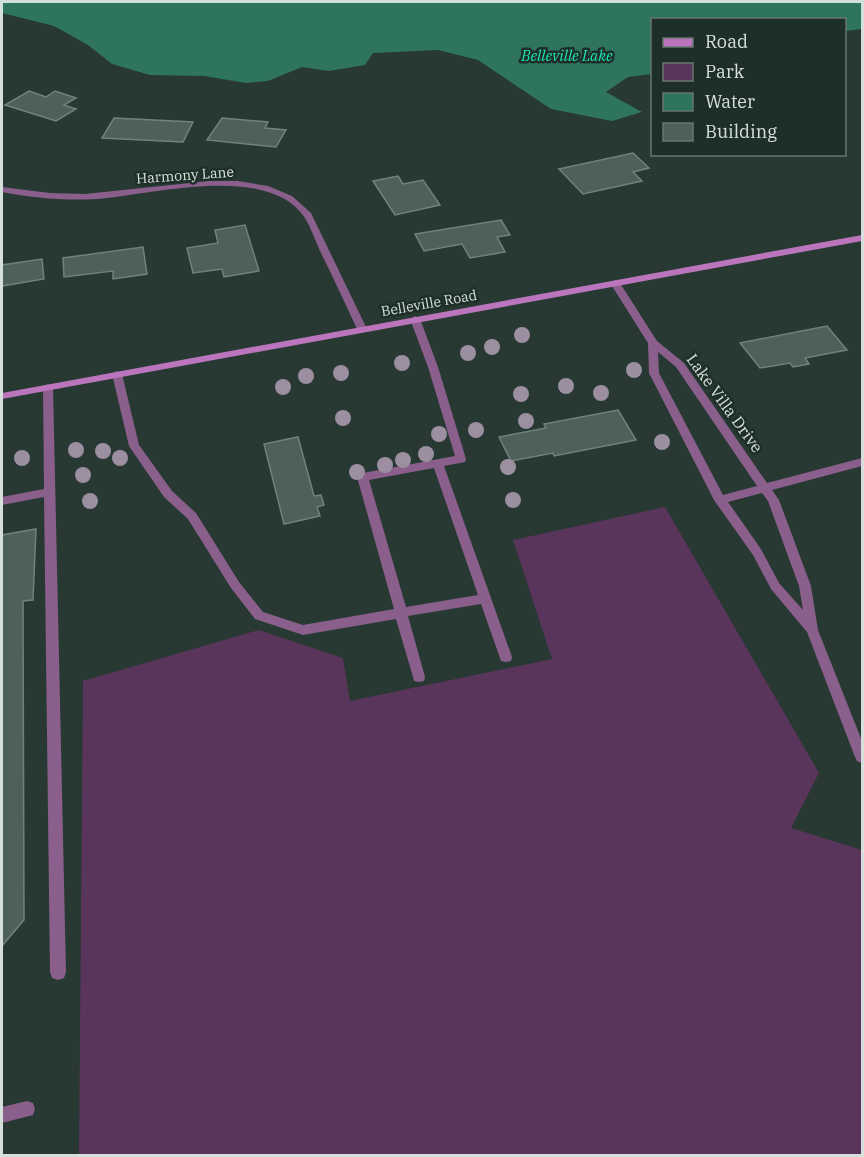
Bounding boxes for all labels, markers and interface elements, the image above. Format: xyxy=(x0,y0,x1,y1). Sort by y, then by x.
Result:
legend xyxy=(651,18,846,156)
text: Road xyxy=(705,30,748,53)
water label: Belleville Lake xyxy=(520,46,613,65)
text: Park xyxy=(705,60,745,83)
text: Water xyxy=(705,90,755,113)
text: Building xyxy=(705,120,777,143)
street label: Harmony Lane xyxy=(135,163,235,187)
street label: Belleville Road xyxy=(380,286,479,320)
street label: Lake Villa Drive xyxy=(682,350,768,456)

